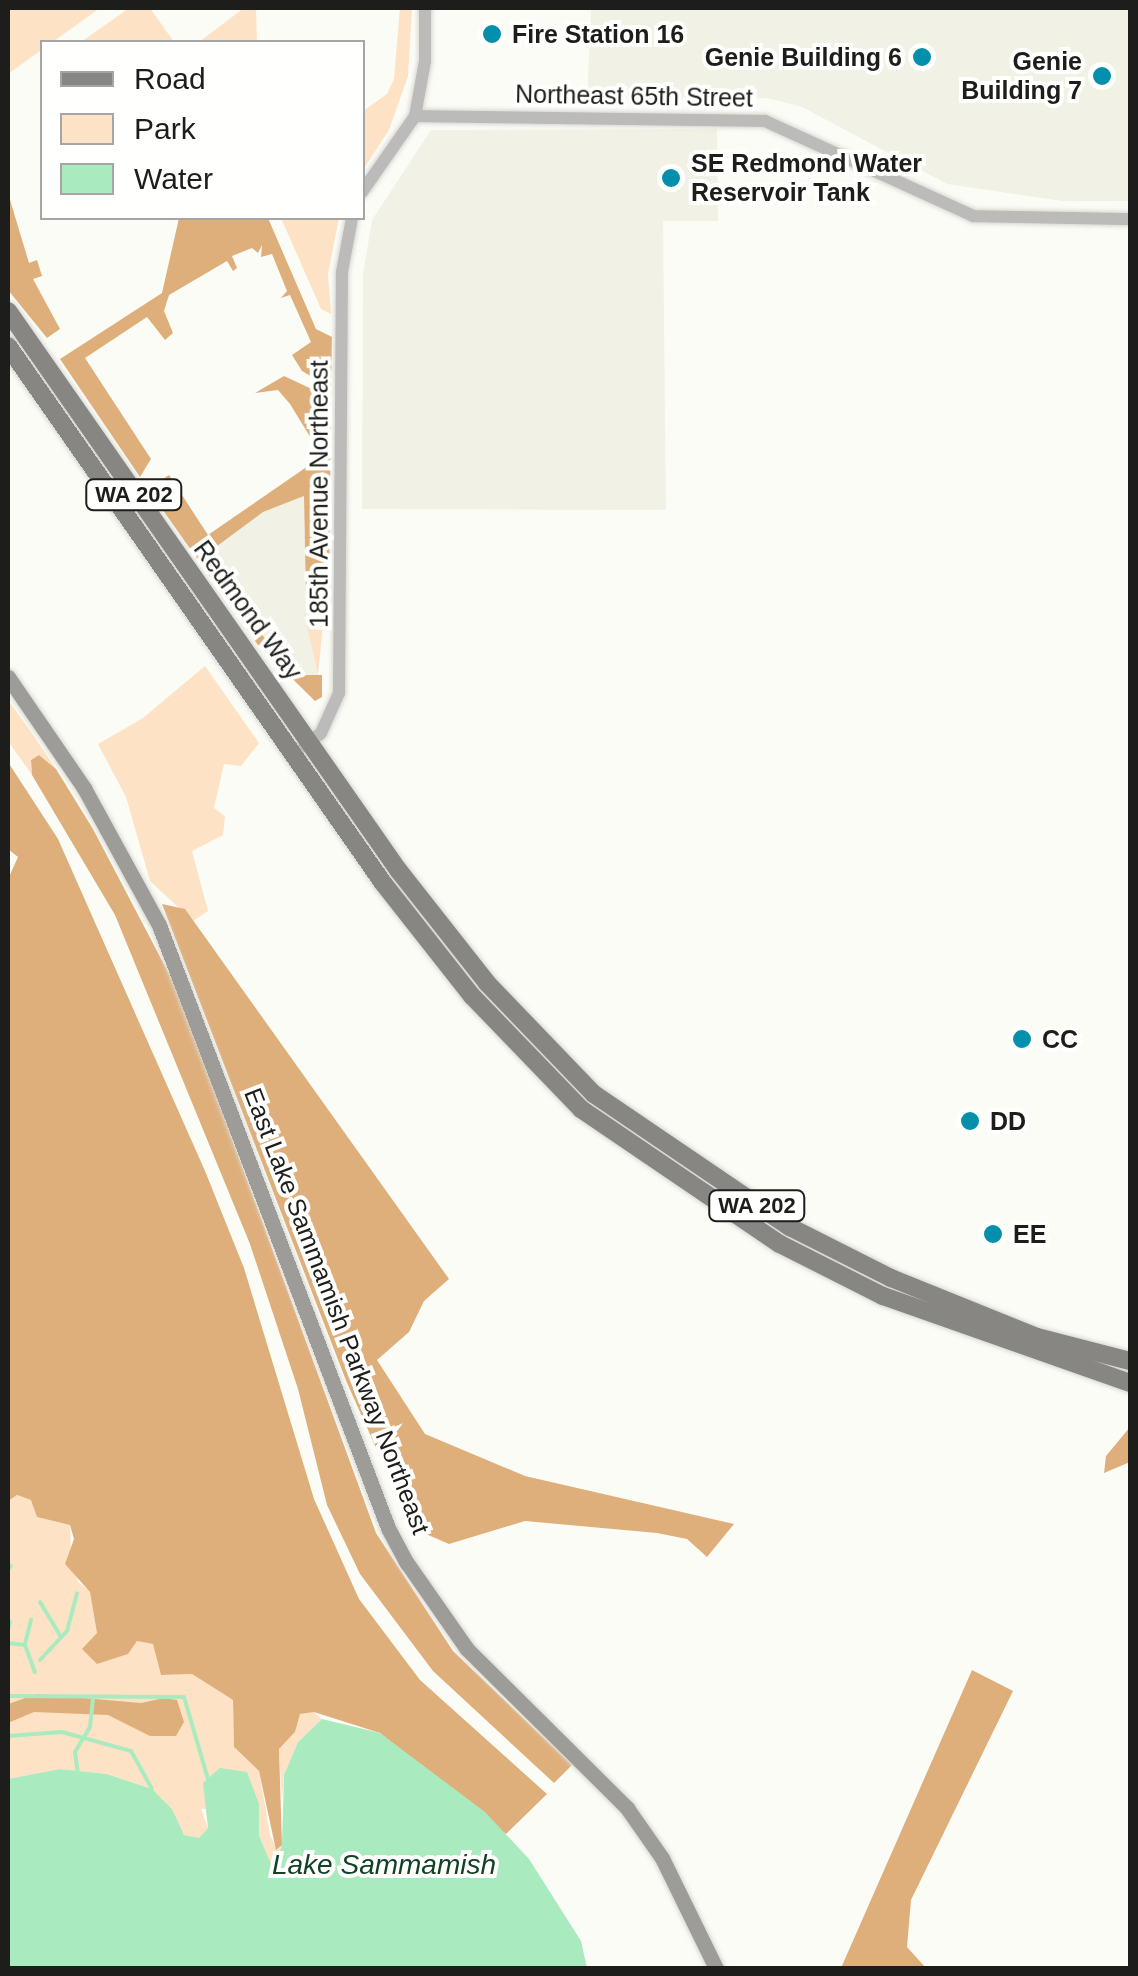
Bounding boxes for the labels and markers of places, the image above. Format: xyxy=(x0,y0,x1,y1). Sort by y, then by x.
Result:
place label: Fire Station 16 xyxy=(512,19,684,49)
marker: Fire Station 16 xyxy=(481,23,503,45)
place label: Genie Building 6 xyxy=(705,42,902,72)
marker: Genie Building 6 xyxy=(911,46,933,68)
place label: Genie Building 7 xyxy=(961,47,1082,106)
marker: Genie Building 7 xyxy=(1091,65,1113,87)
place label: SE Redmond Water Reservoir Tank xyxy=(691,149,922,208)
marker: SE Redmond Water Reservoir Tank xyxy=(660,167,682,189)
place label: CC xyxy=(1042,1024,1078,1054)
marker: CC xyxy=(1011,1028,1033,1050)
place label: DD xyxy=(990,1106,1026,1136)
marker: DD xyxy=(959,1110,981,1132)
place label: EE xyxy=(1013,1219,1046,1249)
marker: EE xyxy=(982,1223,1004,1245)

